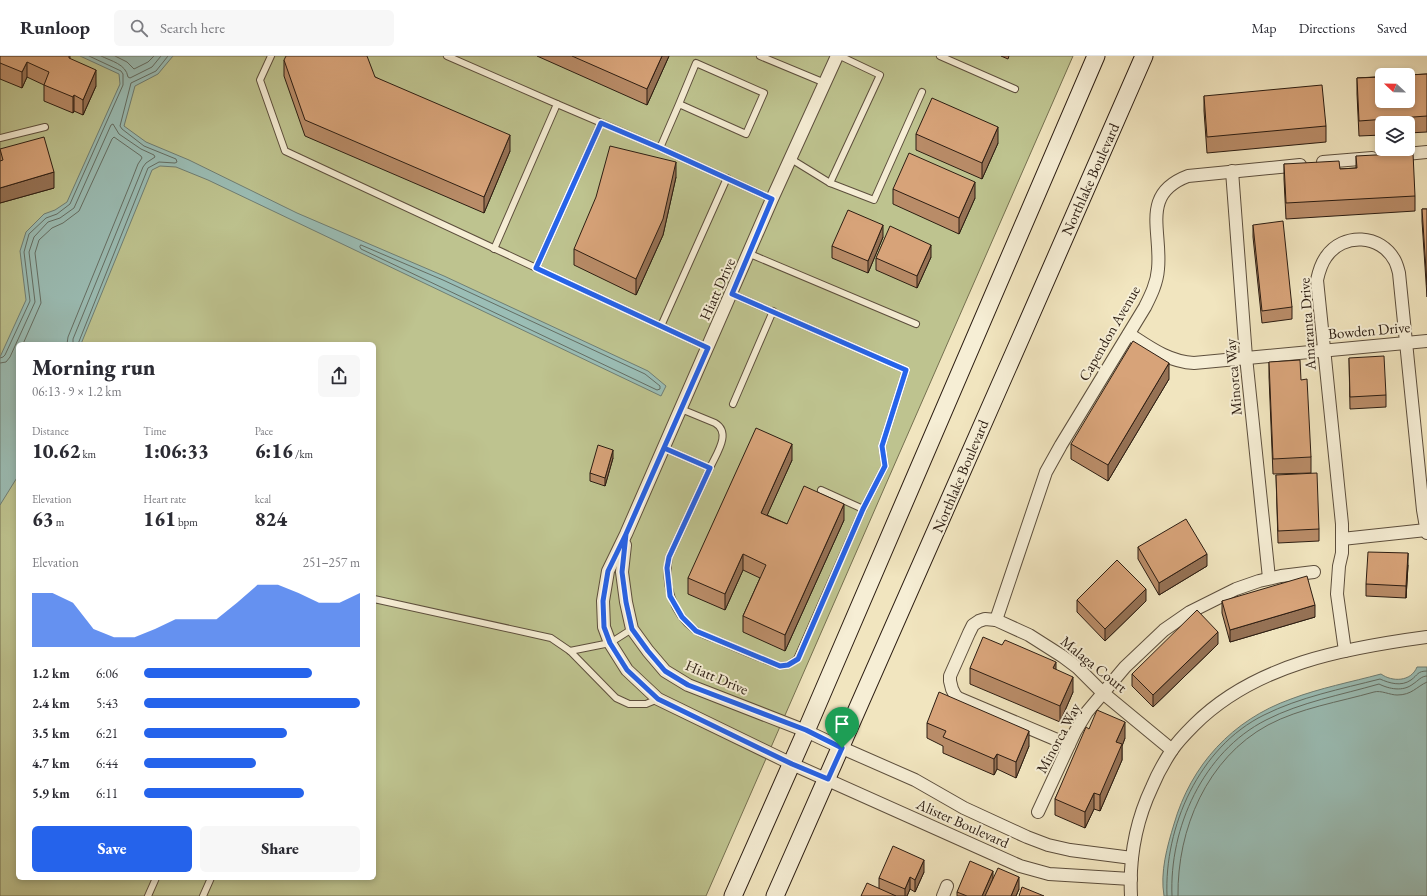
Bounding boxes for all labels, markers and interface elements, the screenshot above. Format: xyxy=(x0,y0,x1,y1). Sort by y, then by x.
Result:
search box xyxy=(114,10,394,46)
text: Runloop xyxy=(20,15,90,40)
icon: search xyxy=(128,17,150,39)
text: Search here xyxy=(160,18,225,37)
text: Map xyxy=(1251,19,1277,37)
text: Directions xyxy=(1299,19,1355,37)
text: Saved xyxy=(1377,19,1407,37)
north arrow xyxy=(1375,68,1415,108)
map controls xyxy=(1375,68,1415,156)
button: layers xyxy=(1375,116,1415,156)
street label: Northlake Boulevard xyxy=(1057,120,1123,238)
street label: Hiatt Drive xyxy=(695,255,739,323)
street label: Amaranta Drive xyxy=(1294,277,1320,372)
street label: Capendon Avenue xyxy=(1074,282,1144,384)
street label: Bowden Drive xyxy=(1327,317,1411,343)
street label: Minorca Way xyxy=(1220,337,1246,416)
text: Morning run xyxy=(32,353,156,382)
button: share xyxy=(318,355,360,397)
text: 06:13 · 9 × 1.2 km xyxy=(32,383,122,400)
street label: Northlake Boulevard xyxy=(928,416,992,535)
text: Distance xyxy=(32,424,69,438)
text: Time xyxy=(143,424,166,438)
text: Pace xyxy=(255,424,273,438)
text: 10.62 xyxy=(32,438,80,464)
text: 1:06:33 xyxy=(143,438,209,464)
text: 6:16 xyxy=(255,438,293,464)
text: km xyxy=(80,447,96,461)
text: /km xyxy=(293,447,313,461)
text: Elevation xyxy=(32,492,72,506)
text: Heart rate xyxy=(143,492,186,506)
text: kcal xyxy=(255,492,271,506)
text: 63 xyxy=(32,506,54,532)
text: 161 xyxy=(143,506,176,532)
text: 824 xyxy=(255,506,287,532)
text: m xyxy=(54,515,64,529)
text: bpm xyxy=(176,515,198,529)
text: Elevation xyxy=(32,554,79,571)
text: 251–257 m xyxy=(303,554,360,571)
street label: Malaga Court xyxy=(1057,631,1131,697)
street label: Hiatt Drive xyxy=(683,655,751,699)
text: 1.2 km xyxy=(32,665,70,682)
text: 6:06 xyxy=(96,665,118,682)
text: 2.4 km xyxy=(32,695,70,712)
text: 5:43 xyxy=(96,695,118,712)
street label: Minorca Way xyxy=(1032,699,1085,776)
pin xyxy=(825,707,859,748)
icon: arrive xyxy=(831,713,853,735)
text: 3.5 km xyxy=(32,725,70,742)
text: 6:21 xyxy=(96,725,118,742)
text: 4.7 km xyxy=(32,755,70,772)
text: 6:44 xyxy=(96,755,118,772)
text: 5.9 km xyxy=(32,785,70,802)
text: 6:11 xyxy=(96,785,118,802)
street label: Alister Boulevard xyxy=(913,794,1013,852)
button: Save xyxy=(32,826,192,872)
button: Share xyxy=(200,826,360,872)

